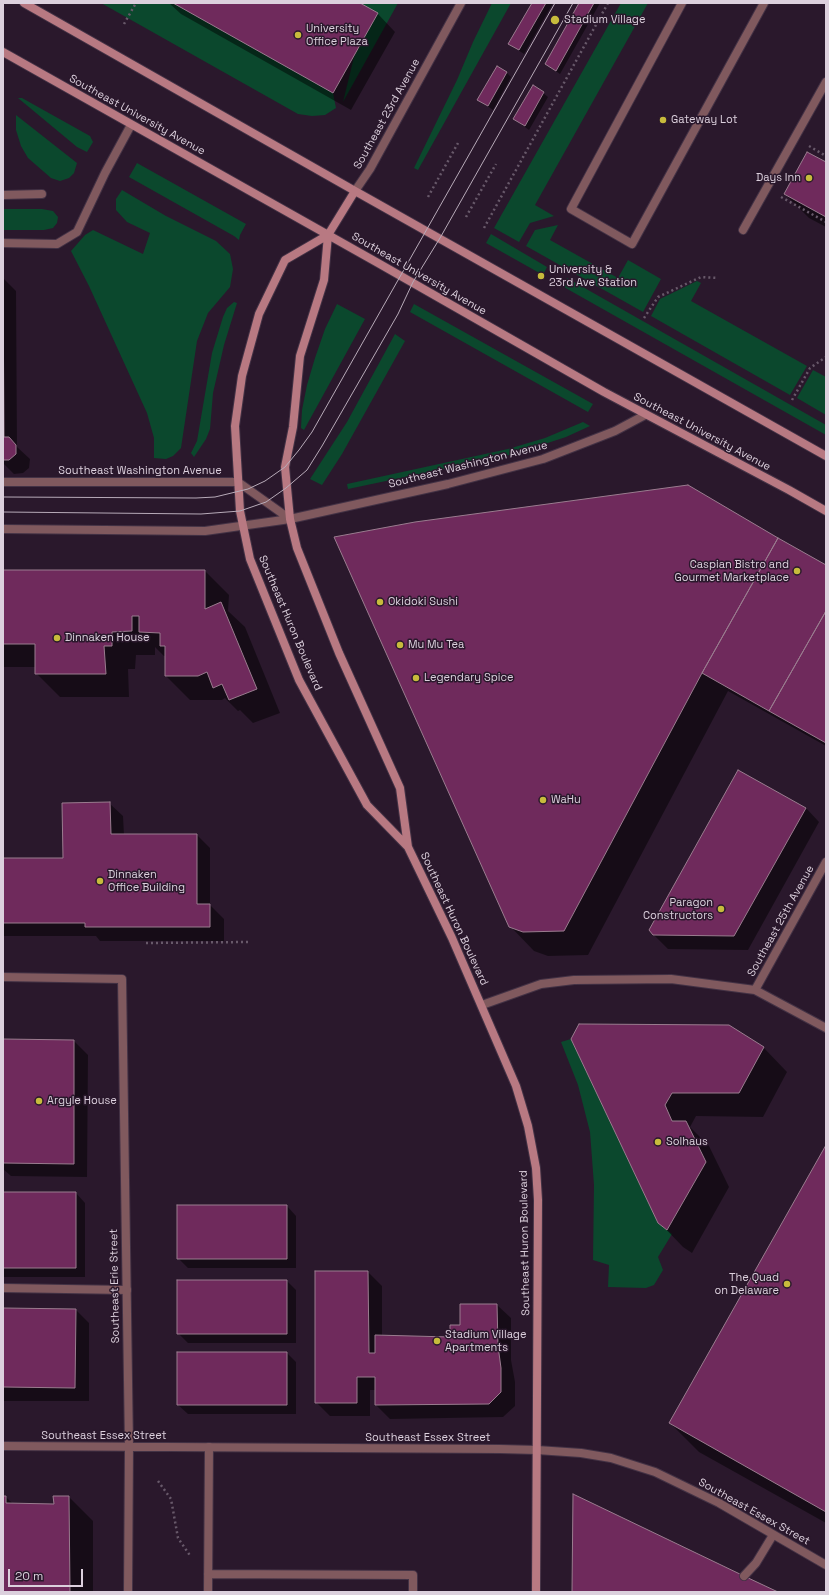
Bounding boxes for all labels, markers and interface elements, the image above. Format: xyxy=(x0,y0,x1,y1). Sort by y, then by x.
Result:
place label: Stadium Village xyxy=(564,13,645,27)
marker: Stadium Village xyxy=(549,14,561,26)
place label: University Office Plaza xyxy=(306,22,368,48)
marker: University Office Plaza xyxy=(293,30,303,40)
street label: Southeast 23rd Avenue xyxy=(351,56,423,172)
street label: Southeast University Avenue xyxy=(67,72,207,158)
place label: Gateway Lot xyxy=(671,113,738,127)
marker: Gateway Lot xyxy=(658,115,668,125)
place label: Days Inn xyxy=(756,171,801,185)
marker: Days Inn xyxy=(804,173,814,183)
street label: Southeast University Avenue xyxy=(349,230,489,318)
place label: University & 23rd Ave Station xyxy=(549,263,637,289)
marker: University & 23rd Ave Station xyxy=(536,271,546,281)
street label: Southeast University Avenue xyxy=(631,390,773,474)
street label: Southeast Washington Avenue xyxy=(387,439,549,491)
street label: Southeast Washington Avenue xyxy=(58,464,222,478)
street label: Southeast Huron Boulevard xyxy=(255,553,325,693)
place label: Caspian Bistro and Gourmet Marketplace xyxy=(674,558,789,584)
marker: Caspian Bistro and Gourmet Marketplace xyxy=(792,566,802,576)
place label: Okidoki Sushi xyxy=(388,595,458,609)
marker: Okidoki Sushi xyxy=(375,597,385,607)
place label: Dinnaken House xyxy=(65,631,150,645)
marker: Dinnaken House xyxy=(52,633,62,643)
place label: Mu Mu Tea xyxy=(408,638,464,652)
marker: Mu Mu Tea xyxy=(395,640,405,650)
place label: Legendary Spice xyxy=(424,671,514,685)
marker: Legendary Spice xyxy=(411,673,421,683)
place label: WaHu xyxy=(551,793,581,807)
marker: WaHu xyxy=(538,795,548,805)
street label: Southeast Huron Boulevard xyxy=(417,850,491,988)
street label: Southeast 25th Avenue xyxy=(745,863,817,979)
place label: Dinnaken Office Building xyxy=(108,868,185,894)
marker: Dinnaken Office Building xyxy=(95,876,105,886)
place label: Paragon Constructors xyxy=(643,896,713,922)
marker: Paragon Constructors xyxy=(716,904,726,914)
place label: Argyle House xyxy=(47,1094,117,1108)
marker: Argyle House xyxy=(34,1096,44,1106)
place label: Solhaus xyxy=(666,1135,708,1149)
marker: Solhaus xyxy=(653,1137,663,1147)
street label: Southeast Huron Boulevard xyxy=(517,1170,533,1316)
street label: Southeast Erie Street xyxy=(107,1229,123,1343)
place label: The Quad on Delaware xyxy=(714,1271,779,1297)
marker: The Quad on Delaware xyxy=(782,1279,792,1289)
place label: Stadium Village Apartments xyxy=(445,1328,526,1354)
marker: Stadium Village Apartments xyxy=(432,1336,442,1346)
street label: Southeast Essex Street xyxy=(41,1429,167,1443)
street label: Southeast Essex Street xyxy=(365,1431,491,1445)
street label: Southeast Essex Street xyxy=(696,1476,812,1548)
scale bar xyxy=(10,1561,85,1587)
text: 20 m xyxy=(15,1568,43,1584)

